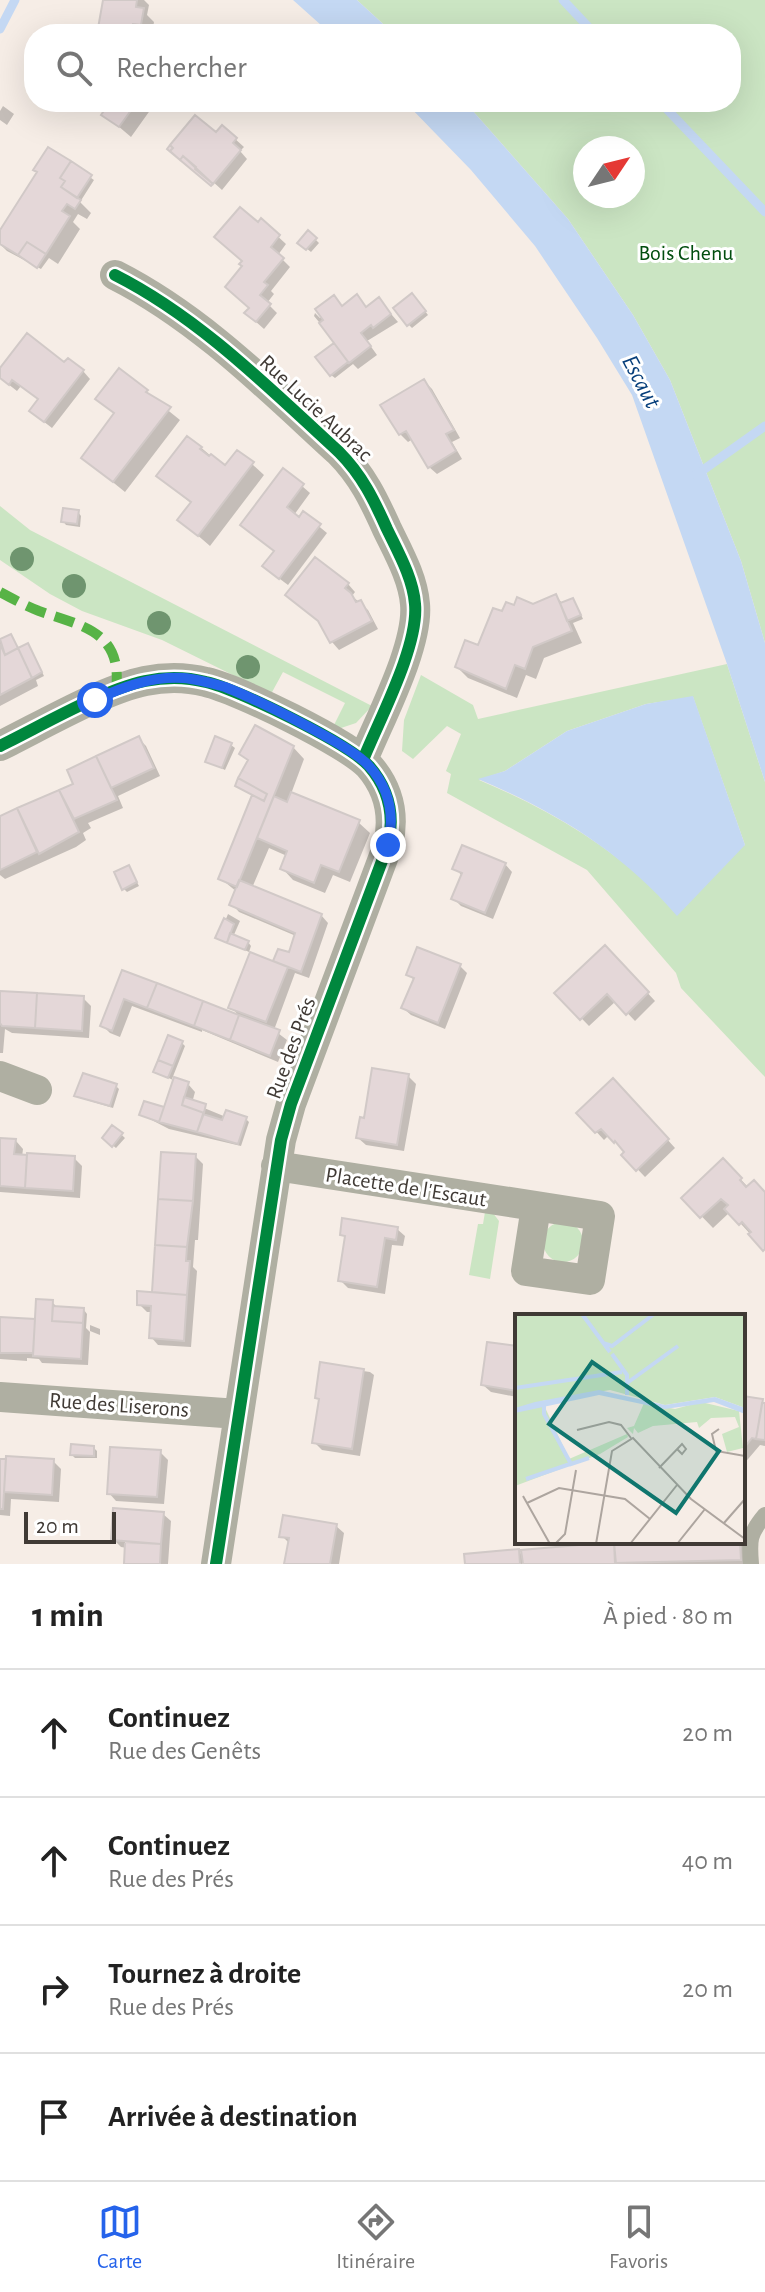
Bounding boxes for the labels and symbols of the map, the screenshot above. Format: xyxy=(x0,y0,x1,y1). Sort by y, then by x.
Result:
north arrow xyxy=(573,136,645,208)
park label: Bois Chenu xyxy=(638,242,734,264)
street label: Rue Lucie Aubrac xyxy=(256,351,377,466)
water label: Escaut xyxy=(617,351,665,413)
route start xyxy=(77,682,113,718)
route end xyxy=(370,827,406,863)
street label: Rue des Prés xyxy=(262,994,320,1102)
street label: Placette de l'Escaut xyxy=(324,1163,488,1211)
inset map xyxy=(515,1314,745,1544)
street label: Rue des Liserons xyxy=(48,1389,190,1421)
scale bar xyxy=(24,1508,116,1544)

